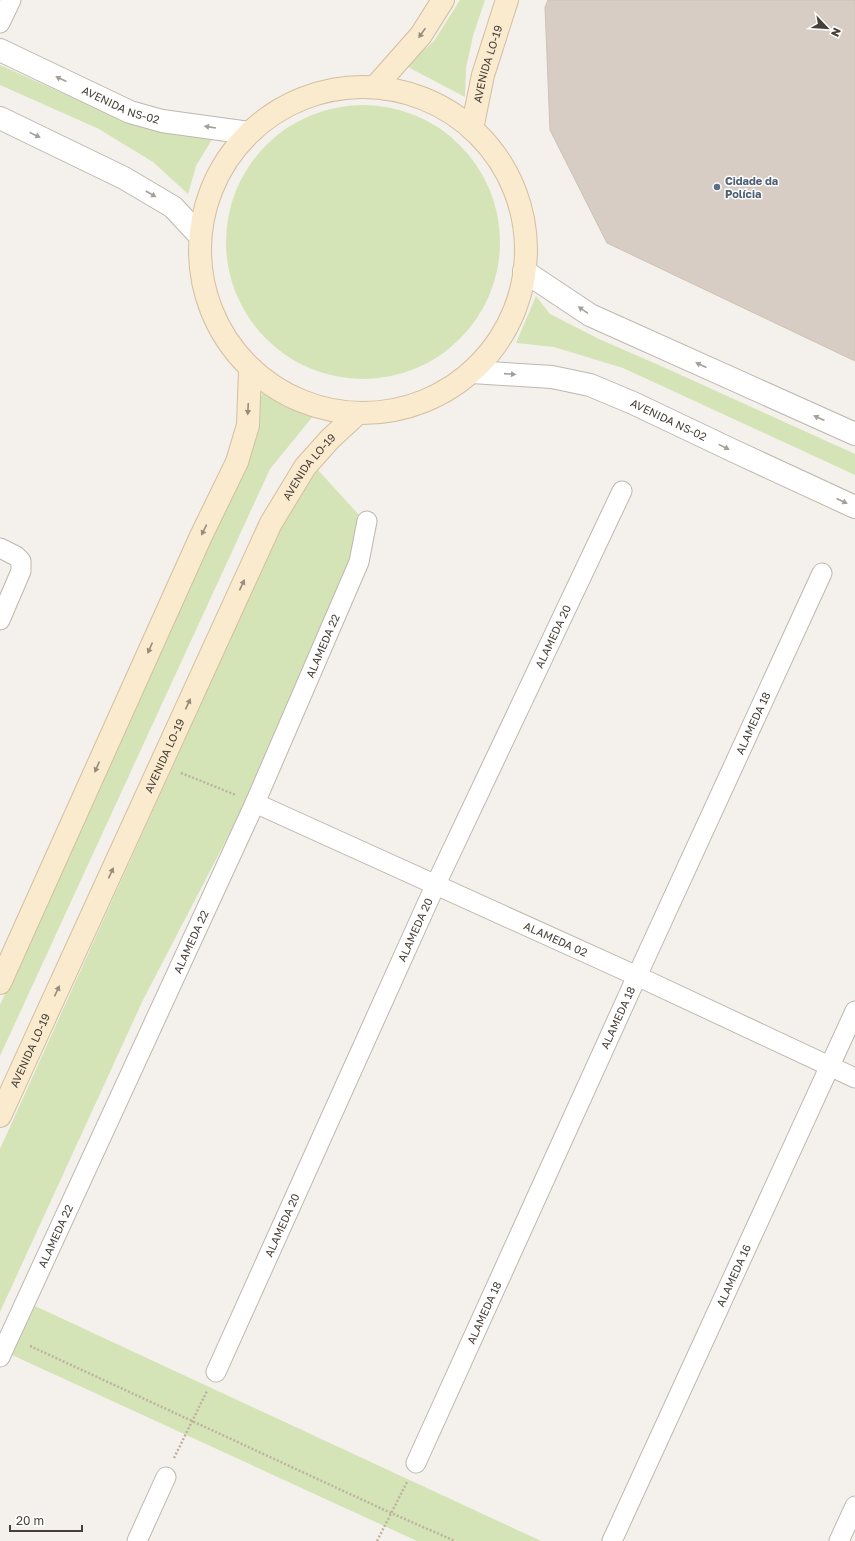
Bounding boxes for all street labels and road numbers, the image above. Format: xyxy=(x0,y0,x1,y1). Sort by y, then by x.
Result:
street label: AVENIDA LO-19 xyxy=(471,23,505,104)
street label: AVENIDA NS-02 xyxy=(80,83,161,126)
street label: AVENIDA NS-02 xyxy=(629,396,709,443)
street label: AVENIDA LO-19 xyxy=(280,430,338,502)
street label: ALAMEDA 20 xyxy=(532,603,573,670)
street label: ALAMEDA 22 xyxy=(303,612,342,679)
street label: ALAMEDA 18 xyxy=(733,689,773,756)
street label: AVENIDA LO-19 xyxy=(142,716,187,795)
street label: ALAMEDA 20 xyxy=(395,896,435,963)
street label: ALAMEDA 22 xyxy=(171,908,211,975)
street label: ALAMEDA 02 xyxy=(522,919,590,959)
street label: ALAMEDA 18 xyxy=(598,984,638,1051)
street label: AVENIDA LO-19 xyxy=(7,1011,52,1089)
street label: ALAMEDA 20 xyxy=(262,1191,302,1259)
street label: ALAMEDA 22 xyxy=(35,1202,75,1270)
street label: ALAMEDA 16 xyxy=(713,1242,753,1309)
street label: ALAMEDA 18 xyxy=(464,1279,504,1346)

